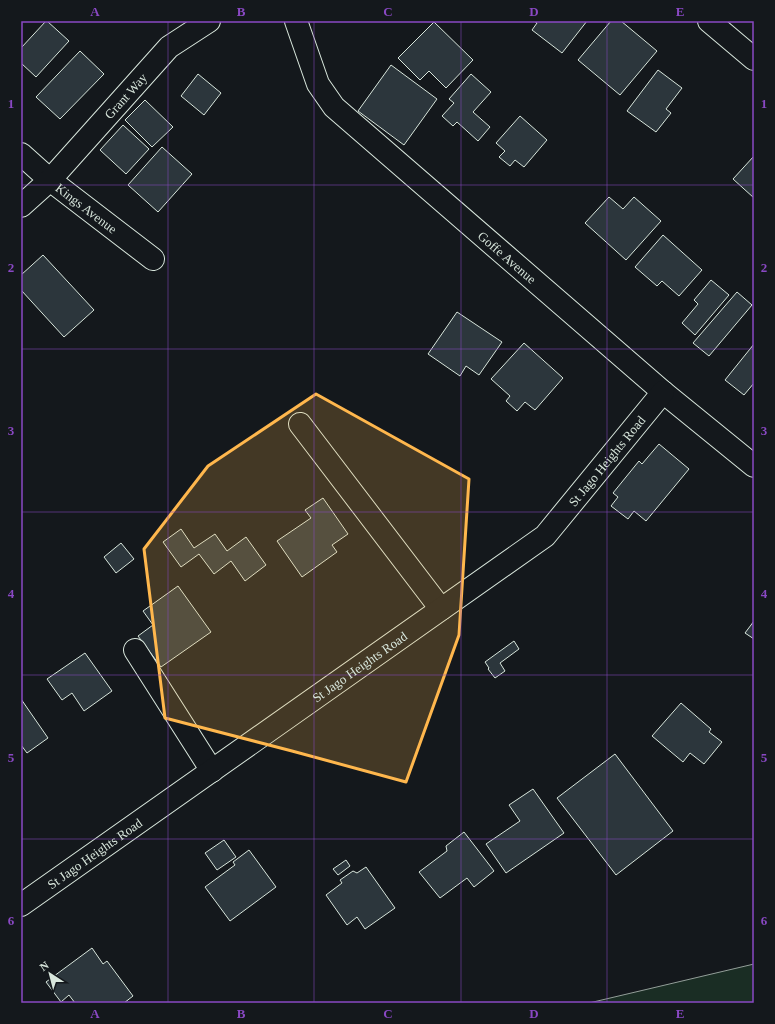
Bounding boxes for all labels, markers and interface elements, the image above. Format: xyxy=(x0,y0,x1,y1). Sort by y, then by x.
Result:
text: A xyxy=(90,4,100,19)
text: B xyxy=(237,4,246,19)
text: C xyxy=(383,4,393,19)
text: D xyxy=(529,4,539,19)
text: E xyxy=(676,4,684,19)
street label: Grant Way xyxy=(101,69,150,122)
text: 1 xyxy=(8,96,14,111)
text: 1 xyxy=(761,96,767,111)
street label: Kings Avenue xyxy=(53,180,120,236)
street label: Goffe Avenue xyxy=(475,228,540,287)
text: 2 xyxy=(8,260,14,275)
text: 2 xyxy=(761,260,767,275)
street label: St Jago Heights Road xyxy=(565,412,648,509)
text: 3 xyxy=(8,423,15,438)
text: 3 xyxy=(761,423,768,438)
text: 4 xyxy=(8,586,15,601)
text: 4 xyxy=(761,586,768,601)
street label: St Jago Heights Road xyxy=(309,628,410,705)
text: 5 xyxy=(8,750,15,765)
text: 5 xyxy=(761,750,768,765)
street label: St Jago Heights Road xyxy=(44,814,145,892)
text: 6 xyxy=(8,913,15,928)
text: 6 xyxy=(761,913,768,928)
north arrow xyxy=(30,954,70,994)
text: N xyxy=(37,959,51,973)
text: A xyxy=(90,1006,100,1021)
text: B xyxy=(237,1006,246,1021)
text: C xyxy=(383,1006,393,1021)
text: D xyxy=(529,1006,539,1021)
text: E xyxy=(676,1006,684,1021)

